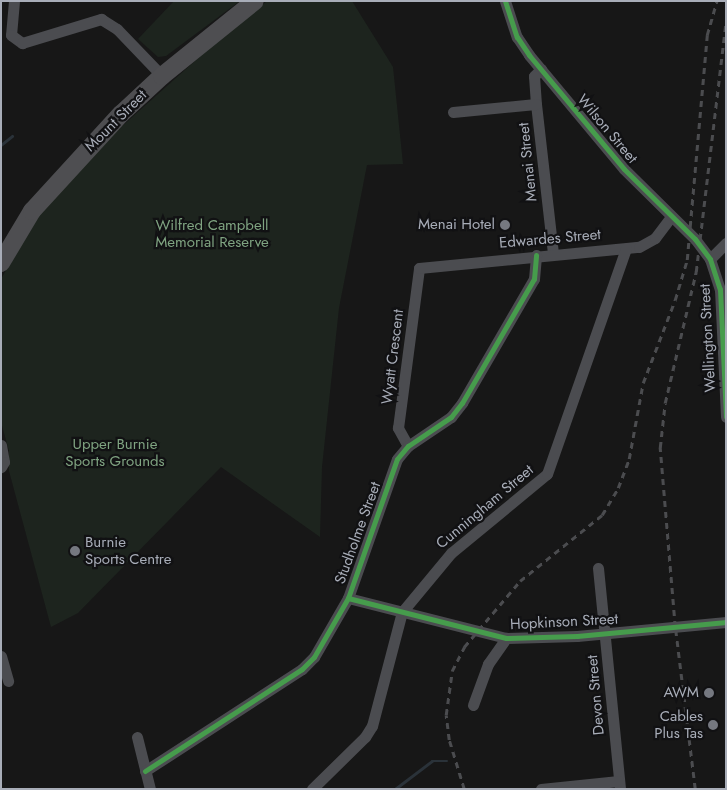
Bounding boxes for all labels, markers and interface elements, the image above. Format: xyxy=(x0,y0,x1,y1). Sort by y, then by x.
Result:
street label: Mount Street xyxy=(81,86,151,156)
street label: Wilson Street xyxy=(573,91,641,167)
street label: Menai Street xyxy=(515,122,541,202)
park label: Wilfred Campbell Memorial Reserve xyxy=(155,216,269,251)
place label: Menai Hotel xyxy=(418,216,495,234)
marker: Menai Hotel xyxy=(499,219,511,231)
street label: Edwardes Street xyxy=(498,226,602,252)
street label: Wellington Street xyxy=(696,283,720,393)
street label: Wyatt Crescent xyxy=(378,308,408,406)
park label: Upper Burnie Sports Grounds xyxy=(65,435,165,470)
street label: Cunningham Street xyxy=(433,461,537,553)
street label: Studholme Street xyxy=(331,479,385,587)
place label: Burnie Sports Centre xyxy=(85,533,171,568)
marker: Burnie Sports Centre xyxy=(69,545,81,557)
street label: Hopkinson Street xyxy=(509,610,619,634)
street label: Devon Street xyxy=(584,654,608,736)
place label: AWM xyxy=(664,684,699,702)
marker: AWM xyxy=(703,687,715,699)
place label: Cables Plus Tas xyxy=(654,707,703,742)
marker: Cables Plus Tas xyxy=(707,719,719,731)

